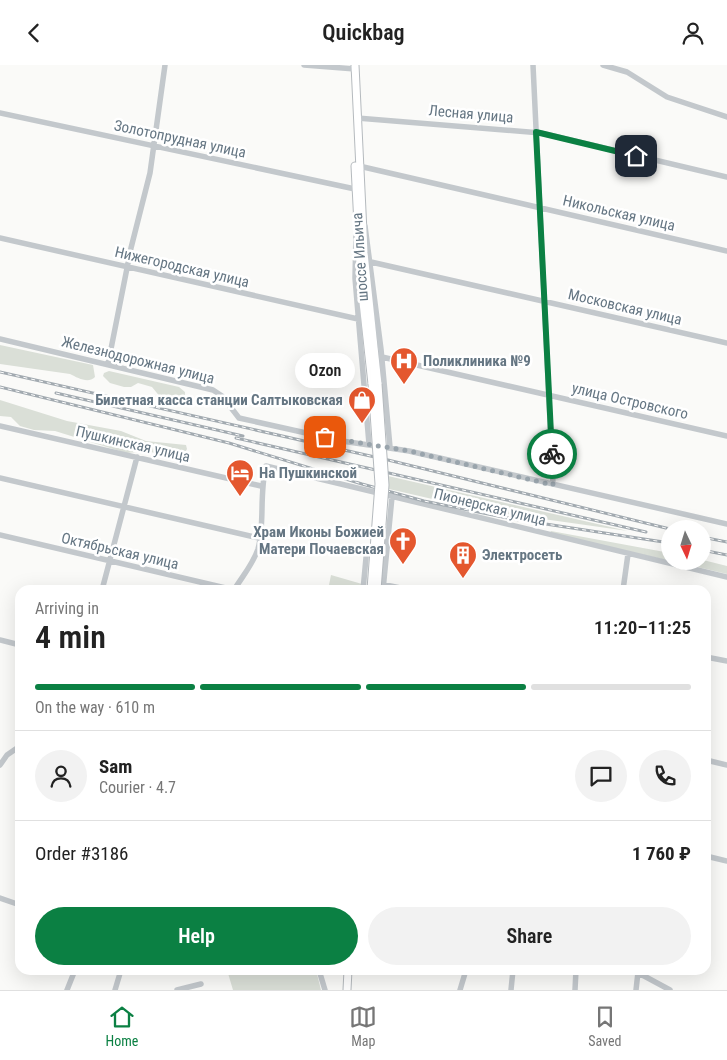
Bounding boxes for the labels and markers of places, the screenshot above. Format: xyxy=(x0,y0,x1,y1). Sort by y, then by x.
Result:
pin xyxy=(615,135,657,177)
hospital icon: Поликлиника №9 xyxy=(389,346,419,385)
callout: Ozon xyxy=(295,352,355,387)
place label: Поликлиника №9 xyxy=(423,352,531,370)
shop icon: Билетная касса станции Салтыковская xyxy=(347,385,377,424)
place label: Билетная касса станции Салтыковская xyxy=(95,391,343,409)
pin xyxy=(304,416,346,458)
hotel icon: На Пушкинской xyxy=(225,458,255,497)
place label: На Пушкинской xyxy=(259,464,357,482)
place label: Храм Иконы Божией Матери Почаевская xyxy=(253,523,384,558)
church icon: Храм Иконы Божией Матери Почаевская xyxy=(388,526,418,565)
building icon: Электросеть xyxy=(448,540,478,579)
place label: Электросеть xyxy=(482,546,563,564)

